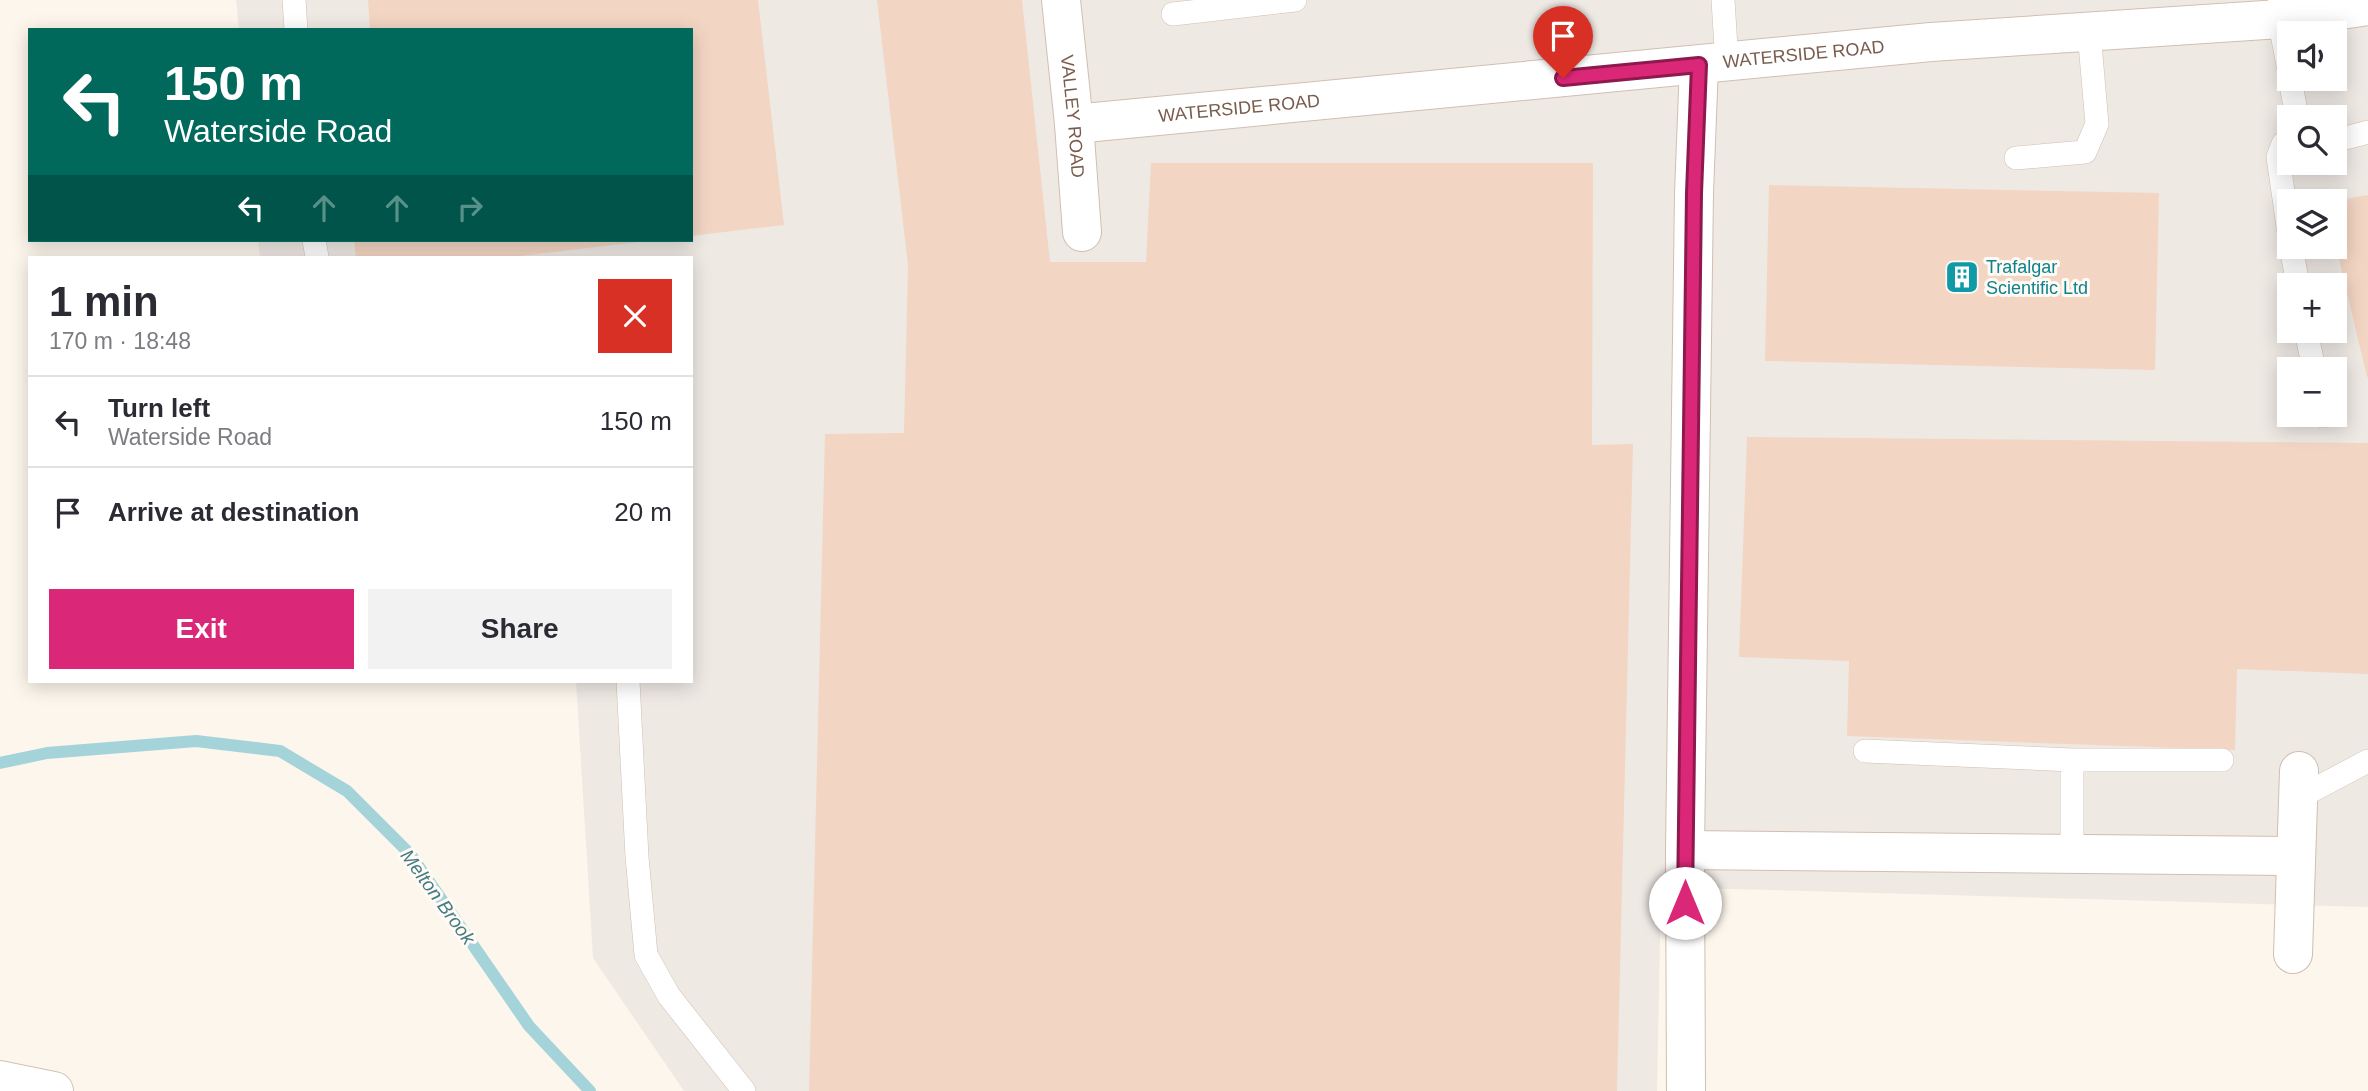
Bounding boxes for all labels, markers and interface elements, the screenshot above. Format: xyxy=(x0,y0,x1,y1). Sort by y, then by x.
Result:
pin xyxy=(1533,6,1593,78)
icon: arrive xyxy=(1544,17,1582,55)
map controls xyxy=(2277,21,2347,427)
button: sound xyxy=(2277,21,2347,91)
street label: WATERSIDE ROAD xyxy=(1722,37,1885,72)
street label: VALLEY ROAD xyxy=(1057,54,1088,179)
icon: left xyxy=(49,56,140,147)
text: 150 m xyxy=(164,56,303,110)
street label: WATERSIDE ROAD xyxy=(1158,91,1321,126)
button: search xyxy=(2277,105,2347,175)
text: Waterside Road xyxy=(164,113,392,149)
icon: left xyxy=(232,189,270,227)
icon: ahead xyxy=(305,189,343,227)
icon: ahead xyxy=(378,189,416,227)
icon: right xyxy=(451,189,489,227)
button: layers xyxy=(2277,189,2347,259)
place label: Trafalgar Scientific Ltd xyxy=(1986,257,2088,298)
building icon: Trafalgar Scientific Ltd xyxy=(1943,258,1981,296)
button: + xyxy=(2277,273,2347,343)
text: 1 min xyxy=(49,278,159,325)
button: close xyxy=(598,279,672,353)
text: 170 m · 18:48 xyxy=(49,328,191,354)
button: − xyxy=(2277,357,2347,427)
text: Turn left xyxy=(108,393,210,423)
icon: left xyxy=(49,403,87,441)
text: 150 m xyxy=(600,406,672,436)
text: Waterside Road xyxy=(108,424,272,450)
icon: arrive xyxy=(49,494,87,532)
text: Arrive at destination xyxy=(108,497,359,527)
text: 20 m xyxy=(614,497,672,527)
button: Exit xyxy=(49,589,354,669)
button: Share xyxy=(368,589,672,669)
water label: Melton Brook xyxy=(397,846,480,950)
position arrow xyxy=(1648,866,1722,940)

